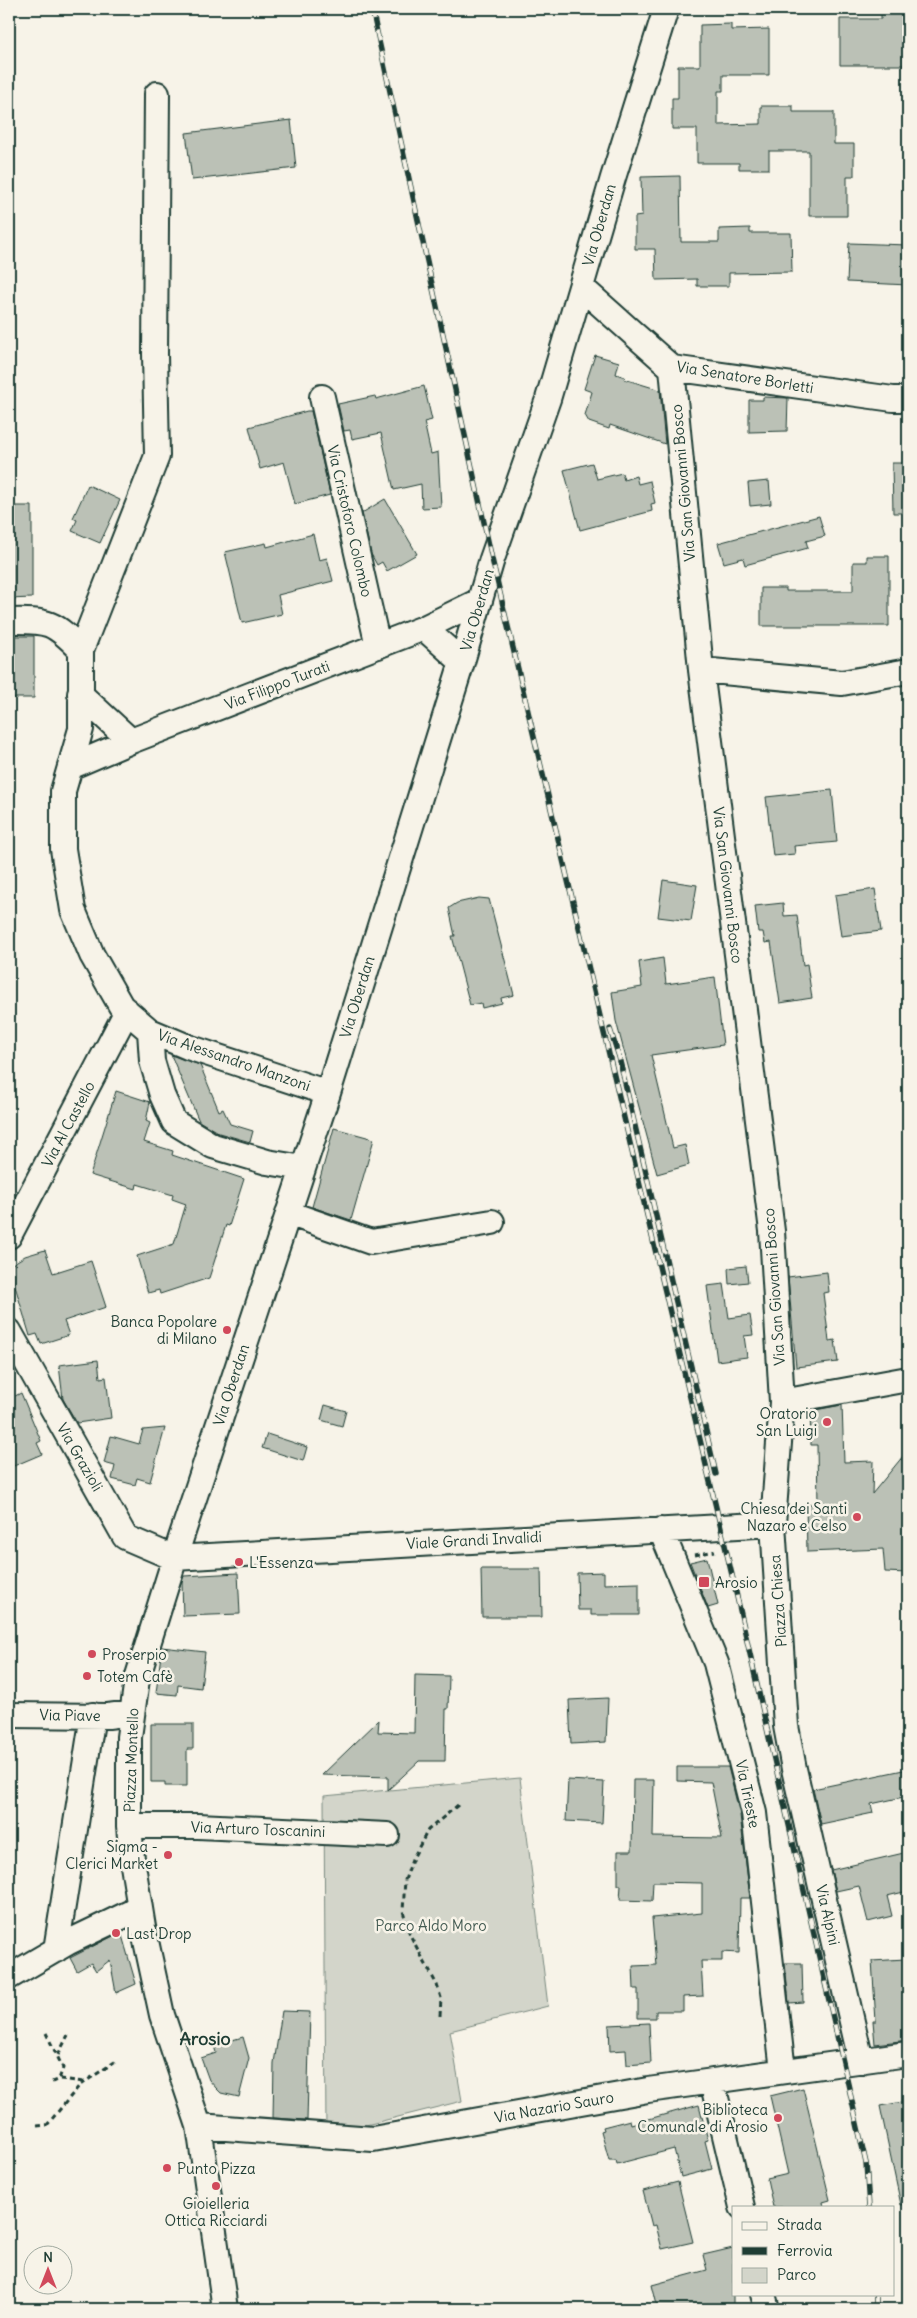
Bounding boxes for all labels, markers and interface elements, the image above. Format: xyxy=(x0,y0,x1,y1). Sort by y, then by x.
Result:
street label: Via Oberdan xyxy=(578,181,620,268)
street label: Via Senatore Borletti xyxy=(675,357,815,397)
street label: Via San Giovanni Bosco xyxy=(667,404,699,562)
street label: Via Cristoforo Colombo xyxy=(323,443,377,599)
street label: Via Oberdan xyxy=(456,566,498,653)
street label: Via Filippo Turati xyxy=(222,656,332,714)
street label: Via San Giovanni Bosco xyxy=(709,806,747,964)
street label: Via Oberdan xyxy=(336,953,379,1040)
street label: Via Alessandro Manzoni xyxy=(155,1025,313,1095)
street label: Via Al Castello xyxy=(37,1078,99,1170)
street label: Via San Giovanni Bosco xyxy=(759,1208,789,1366)
place label: Banca Popolare di Milano xyxy=(110,1312,217,1348)
marker: Banca Popolare di Milano xyxy=(221,1324,233,1336)
street label: Via Oberdan xyxy=(209,1341,253,1428)
place label: Oratorio San Luigi xyxy=(756,1404,817,1440)
marker: Oratorio San Luigi xyxy=(821,1416,833,1428)
street label: Via Grazioli xyxy=(53,1419,107,1495)
place label: Chiesa dei Santi Nazaro e Celso xyxy=(740,1499,847,1535)
marker: Chiesa dei Santi Nazaro e Celso xyxy=(851,1511,863,1523)
street label: Viale Grandi Invalidi xyxy=(406,1527,542,1553)
place label: L'Essenza xyxy=(249,1553,314,1572)
street label: Piazza Chiesa xyxy=(765,1554,791,1648)
marker: L'Essenza xyxy=(233,1556,245,1568)
place label: Arosio xyxy=(715,1573,758,1592)
marker: Arosio xyxy=(697,1575,711,1589)
place label: Proserpio xyxy=(102,1645,167,1664)
marker: Proserpio xyxy=(86,1648,98,1660)
place label: Totem Cafè xyxy=(97,1667,173,1686)
marker: Totem Cafè xyxy=(81,1670,93,1682)
street label: Via Piave xyxy=(39,1705,101,1725)
street label: Piazza Montello xyxy=(120,1707,142,1813)
street label: Via Trieste xyxy=(732,1758,764,1830)
street label: Via Arturo Toscanini xyxy=(190,1817,326,1841)
place label: Sigma - Clerici Market xyxy=(65,1837,158,1873)
marker: Sigma - Clerici Market xyxy=(162,1849,174,1861)
street label: Via Alpini xyxy=(812,1883,844,1947)
park label: Parco Aldo Moro xyxy=(375,1916,487,1935)
place label: Last Drop xyxy=(126,1924,192,1943)
marker: Last Drop xyxy=(110,1927,122,1939)
district label: Arosio xyxy=(179,2027,231,2050)
street label: Via Nazario Sauro xyxy=(493,2087,615,2127)
place label: Biblioteca Comunale di Arosio xyxy=(637,2100,768,2136)
marker: Biblioteca Comunale di Arosio xyxy=(772,2112,784,2124)
place label: Punto Pizza xyxy=(177,2159,256,2178)
marker: Punto Pizza xyxy=(161,2162,173,2174)
marker: Gioielleria Ottica Ricciardi xyxy=(210,2180,222,2192)
place label: Gioielleria Ottica Ricciardi xyxy=(165,2194,267,2230)
legend xyxy=(732,2206,894,2296)
text: Strada xyxy=(777,2215,822,2234)
text: Ferrovia xyxy=(777,2241,833,2260)
north arrow xyxy=(22,2246,72,2296)
text: N xyxy=(43,2248,53,2266)
text: Parco xyxy=(777,2265,816,2284)

